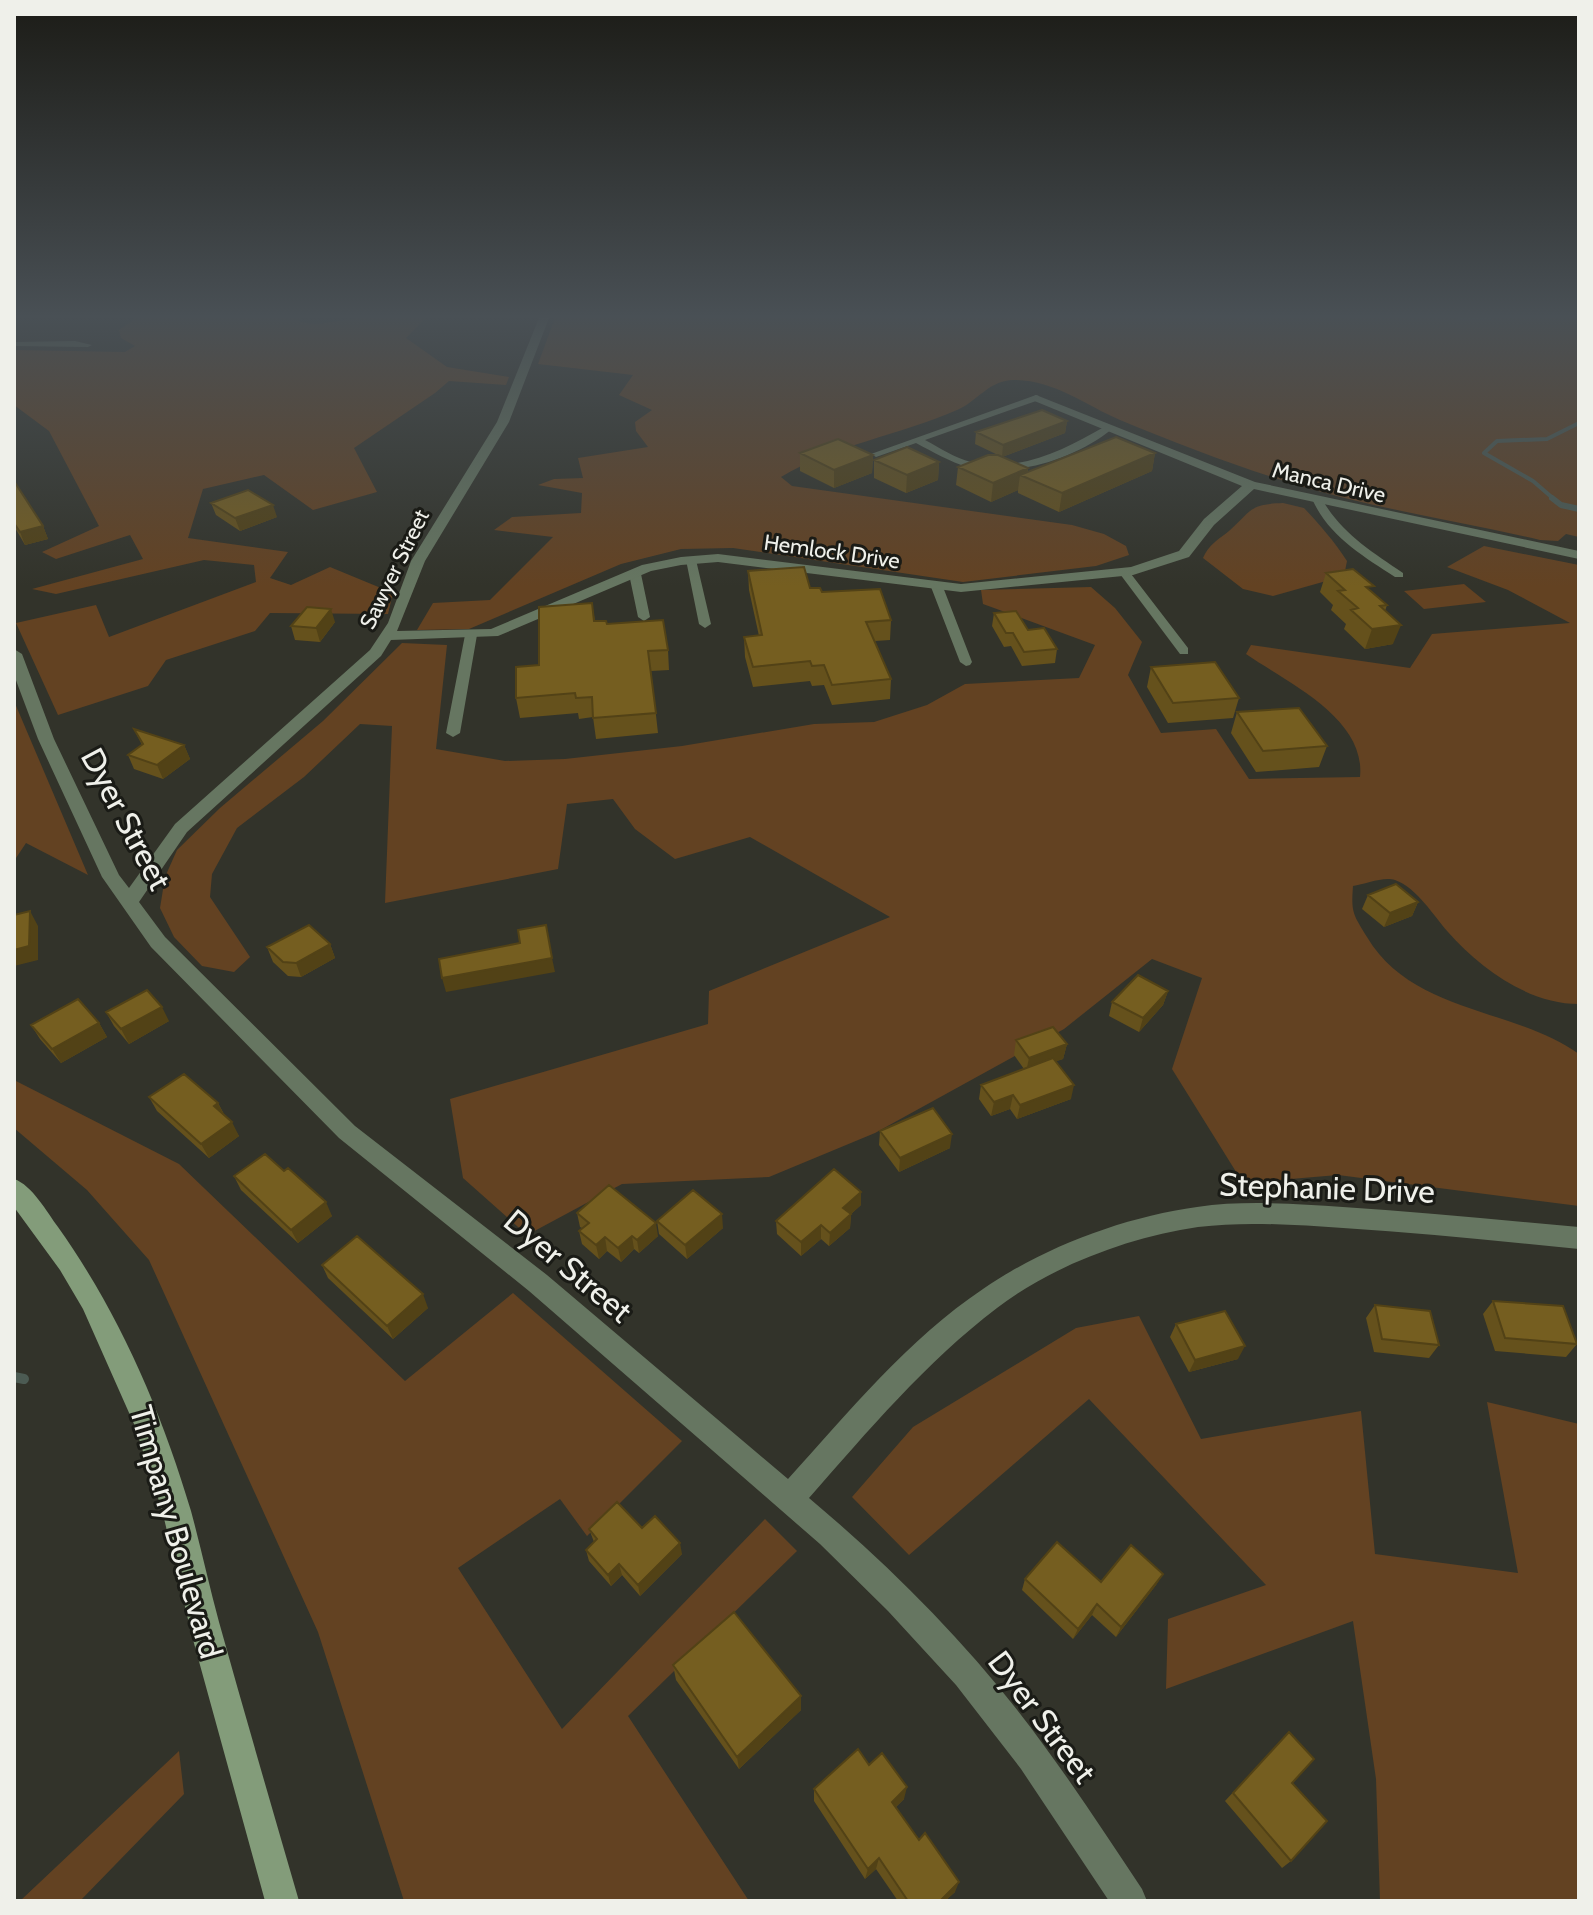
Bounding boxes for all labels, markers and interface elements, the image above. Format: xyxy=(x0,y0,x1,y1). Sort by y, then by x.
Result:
street label: Manca Drive xyxy=(1270,456,1388,509)
street label: Sawyer Street xyxy=(354,505,435,633)
street label: Hemlock Drive xyxy=(762,529,902,574)
street label: Dyer Street xyxy=(73,741,180,897)
street label: Stephanie Drive xyxy=(1218,1164,1436,1211)
street label: Dyer Street xyxy=(496,1201,640,1331)
street label: Timpany Boulevard xyxy=(122,1401,231,1663)
street label: Dyer Street xyxy=(980,1643,1105,1791)

